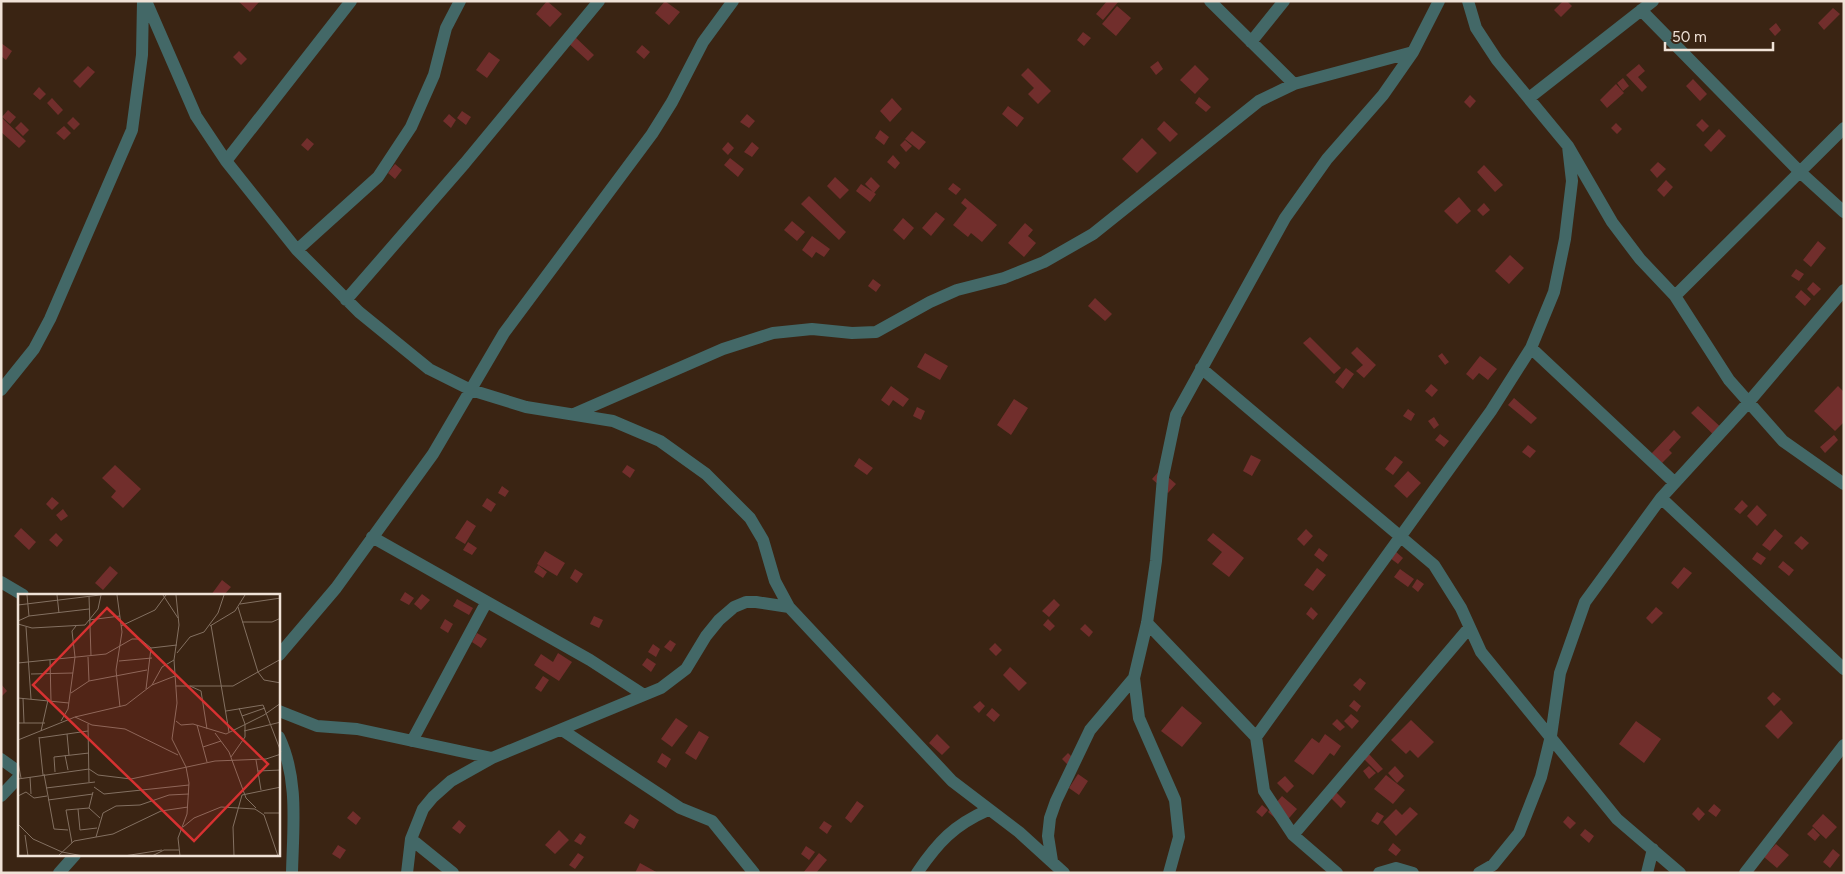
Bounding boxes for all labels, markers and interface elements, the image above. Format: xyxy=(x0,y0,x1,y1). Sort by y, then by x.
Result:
scale bar xyxy=(1665,20,1772,52)
text: 50 m xyxy=(1672,28,1707,46)
inset map xyxy=(18,594,280,856)

